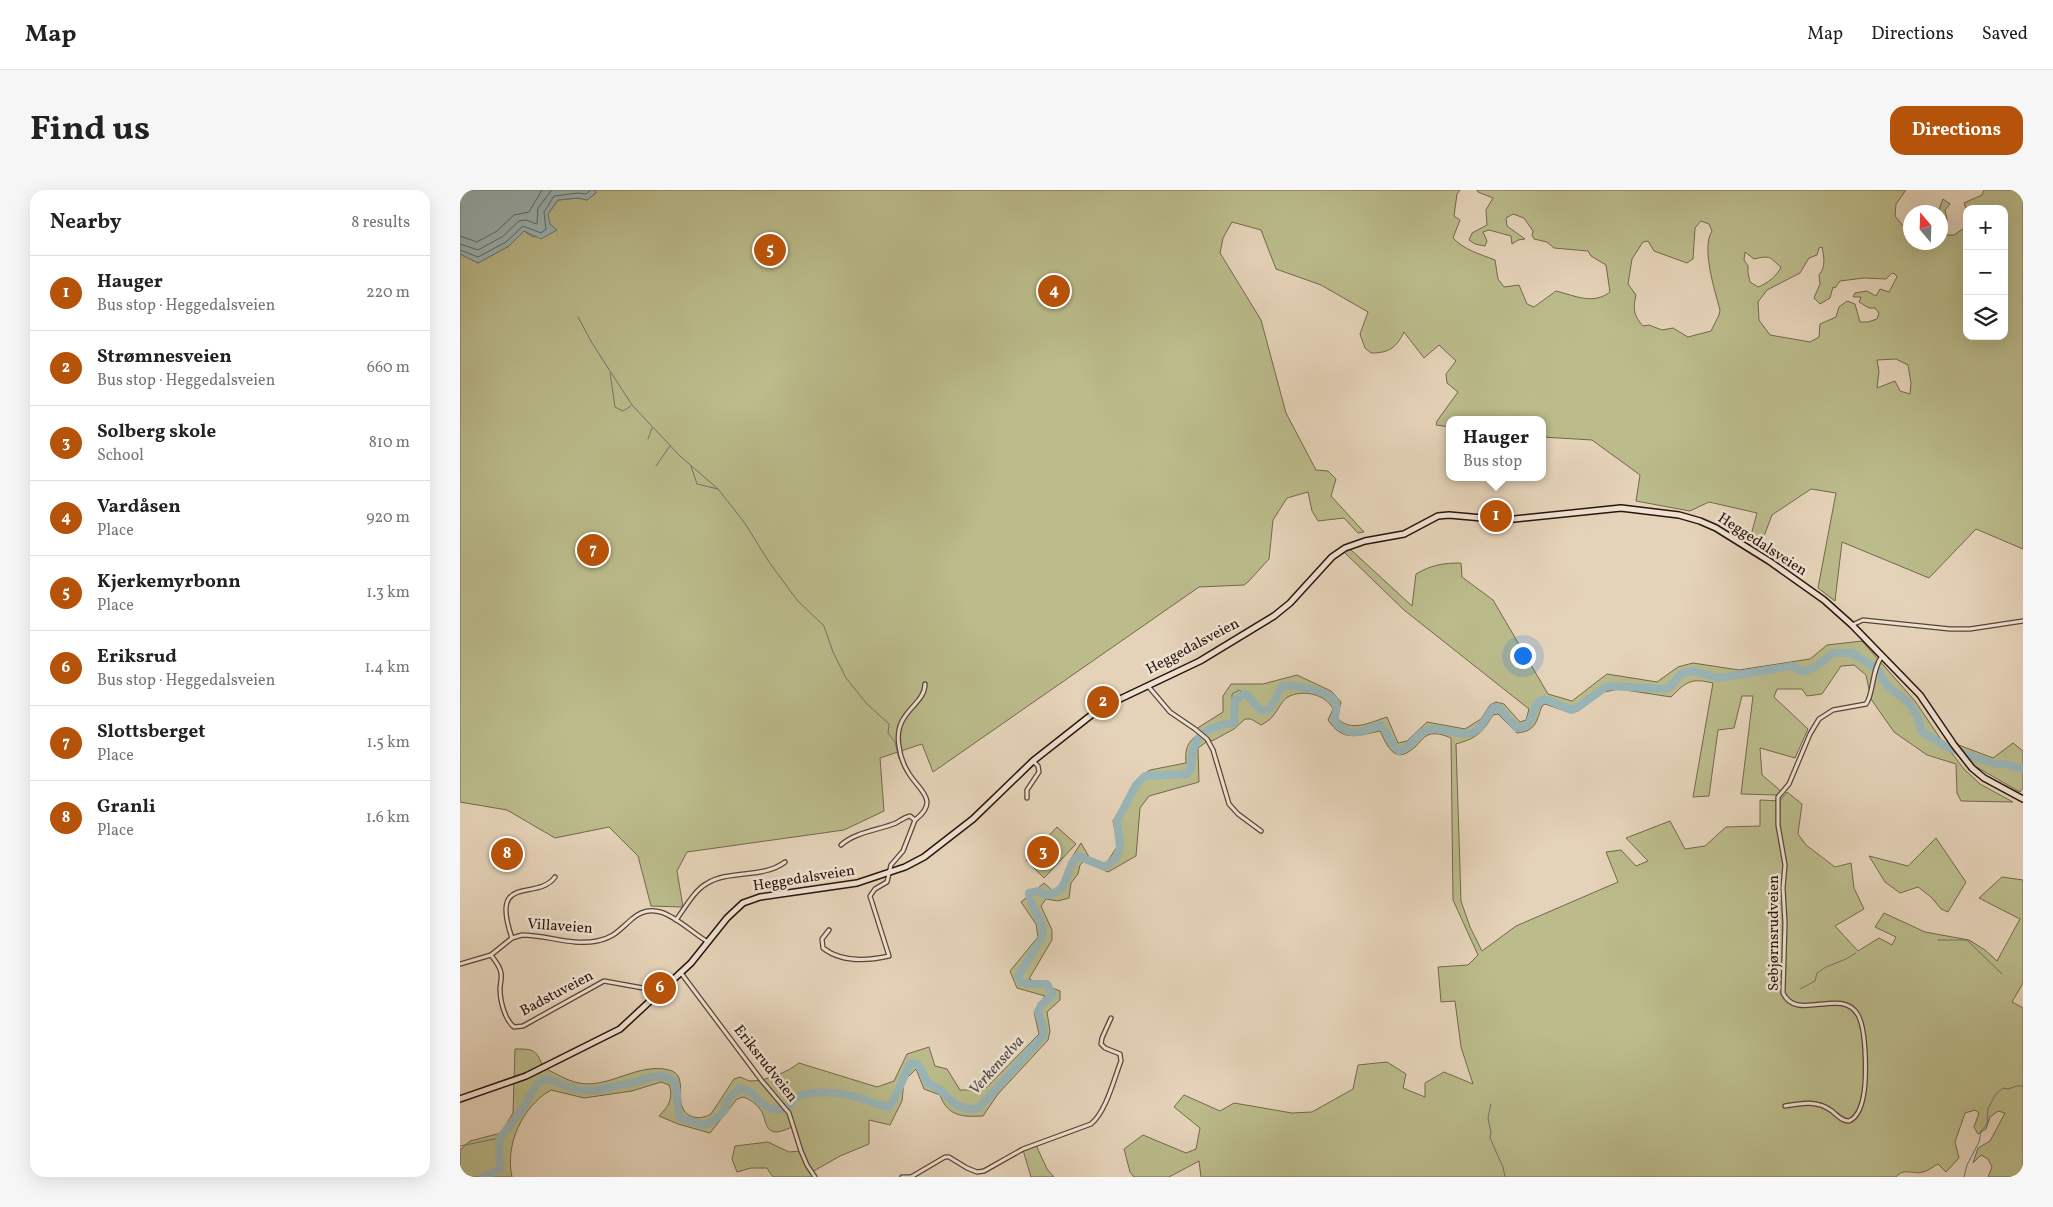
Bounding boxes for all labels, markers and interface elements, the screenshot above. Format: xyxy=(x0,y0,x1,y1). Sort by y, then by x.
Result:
text: Map xyxy=(25,18,76,52)
text: Map xyxy=(1807,22,1843,47)
text: Directions xyxy=(1871,22,1954,47)
text: Saved xyxy=(1982,22,2028,47)
text: Find us xyxy=(30,106,150,154)
button: Directions xyxy=(1890,106,2023,155)
north arrow xyxy=(1903,205,1948,250)
map controls xyxy=(1963,205,2008,340)
button: + xyxy=(1963,205,2008,250)
text: Nearby xyxy=(50,208,121,237)
text: 8 results xyxy=(351,212,410,234)
pin: 5 xyxy=(754,231,786,269)
button: − xyxy=(1963,250,2008,295)
text: Hauger xyxy=(97,269,163,295)
pin: 4 xyxy=(1038,272,1070,310)
text: 1 xyxy=(63,282,69,304)
text: 220 m xyxy=(366,282,410,304)
text: Bus stop · Heggedalsveien xyxy=(97,295,275,317)
button: layers xyxy=(1963,295,2008,340)
text: Strømnesveien xyxy=(97,344,232,370)
text: 2 xyxy=(62,357,70,379)
text: 660 m xyxy=(367,357,410,379)
text: Bus stop · Heggedalsveien xyxy=(97,370,275,392)
popup xyxy=(1446,416,1546,481)
text: Solberg skole xyxy=(97,419,216,445)
text: Hauger xyxy=(1463,425,1529,451)
text: 3 xyxy=(62,432,70,454)
text: 810 m xyxy=(369,432,410,454)
text: School xyxy=(97,445,144,467)
text: Bus stop xyxy=(1463,451,1522,473)
text: Vardåsen xyxy=(97,494,181,520)
pin: 1 xyxy=(1480,497,1512,535)
text: 4 xyxy=(61,507,71,529)
text: 920 m xyxy=(366,507,410,529)
street label: Heggedalsveien xyxy=(1713,508,1811,582)
text: Place xyxy=(97,520,134,542)
pin: 7 xyxy=(577,531,609,569)
text: Kjerkemyrbonn xyxy=(97,569,241,595)
text: 5 xyxy=(62,582,70,604)
text: 1.3 km xyxy=(366,582,410,604)
text: Place xyxy=(97,595,134,617)
street label: Heggedalsveien xyxy=(1143,614,1243,680)
your location xyxy=(1510,643,1536,669)
text: Eriksrud xyxy=(97,644,177,670)
text: 6 xyxy=(62,657,70,679)
text: 1.4 km xyxy=(364,657,410,679)
text: Bus stop · Heggedalsveien xyxy=(97,670,275,692)
pin: 2 xyxy=(1087,683,1119,721)
text: Slottsberget xyxy=(97,719,205,745)
text: 7 xyxy=(62,732,70,754)
text: 1.5 km xyxy=(367,732,410,754)
text: Place xyxy=(97,745,134,767)
text: Granli xyxy=(97,794,156,820)
text: 8 xyxy=(62,807,70,829)
text: 1.6 km xyxy=(366,807,410,829)
text: Place xyxy=(97,820,134,842)
pin: 3 xyxy=(1027,833,1059,871)
pin: 8 xyxy=(491,835,523,873)
street label: Heggedalsveien xyxy=(752,861,856,897)
street label: Sebjørnsrudveien xyxy=(1764,875,1785,991)
street label: Villaveien xyxy=(527,914,593,940)
street label: Badstuveien xyxy=(517,966,597,1022)
pin: 6 xyxy=(644,969,676,1007)
street label: Eriksrudveien xyxy=(728,1021,802,1107)
water label: Verkenselva xyxy=(964,1031,1030,1101)

